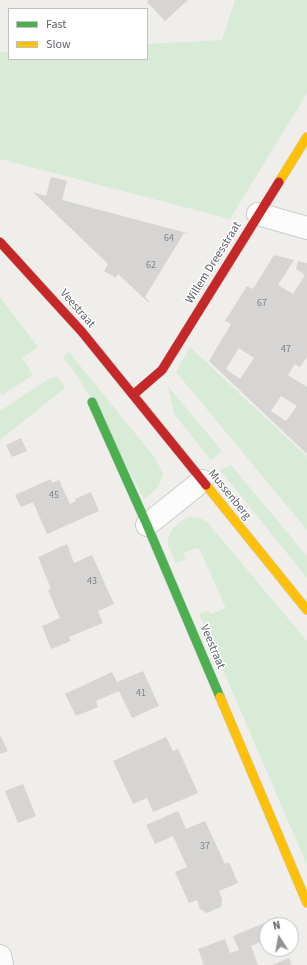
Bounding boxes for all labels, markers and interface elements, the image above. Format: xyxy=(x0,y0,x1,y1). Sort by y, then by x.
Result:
legend xyxy=(8,8,148,60)
text: Fast xyxy=(46,16,66,33)
text: Slow xyxy=(46,36,71,53)
street label: Willem Dreesstraat xyxy=(183,219,245,307)
house number: 64 xyxy=(164,233,174,245)
house number: 62 xyxy=(146,260,156,272)
street label: Veestraat xyxy=(56,287,98,331)
house number: 67 xyxy=(257,298,267,310)
house number: 47 xyxy=(281,344,291,356)
street label: Mussenberg xyxy=(204,467,254,523)
house number: 45 xyxy=(49,490,59,502)
house number: 43 xyxy=(87,576,97,588)
street label: Veestraat xyxy=(196,623,228,671)
house number: 41 xyxy=(136,688,146,700)
house number: 37 xyxy=(200,841,210,853)
north arrow xyxy=(259,917,299,957)
text: N xyxy=(272,918,282,934)

